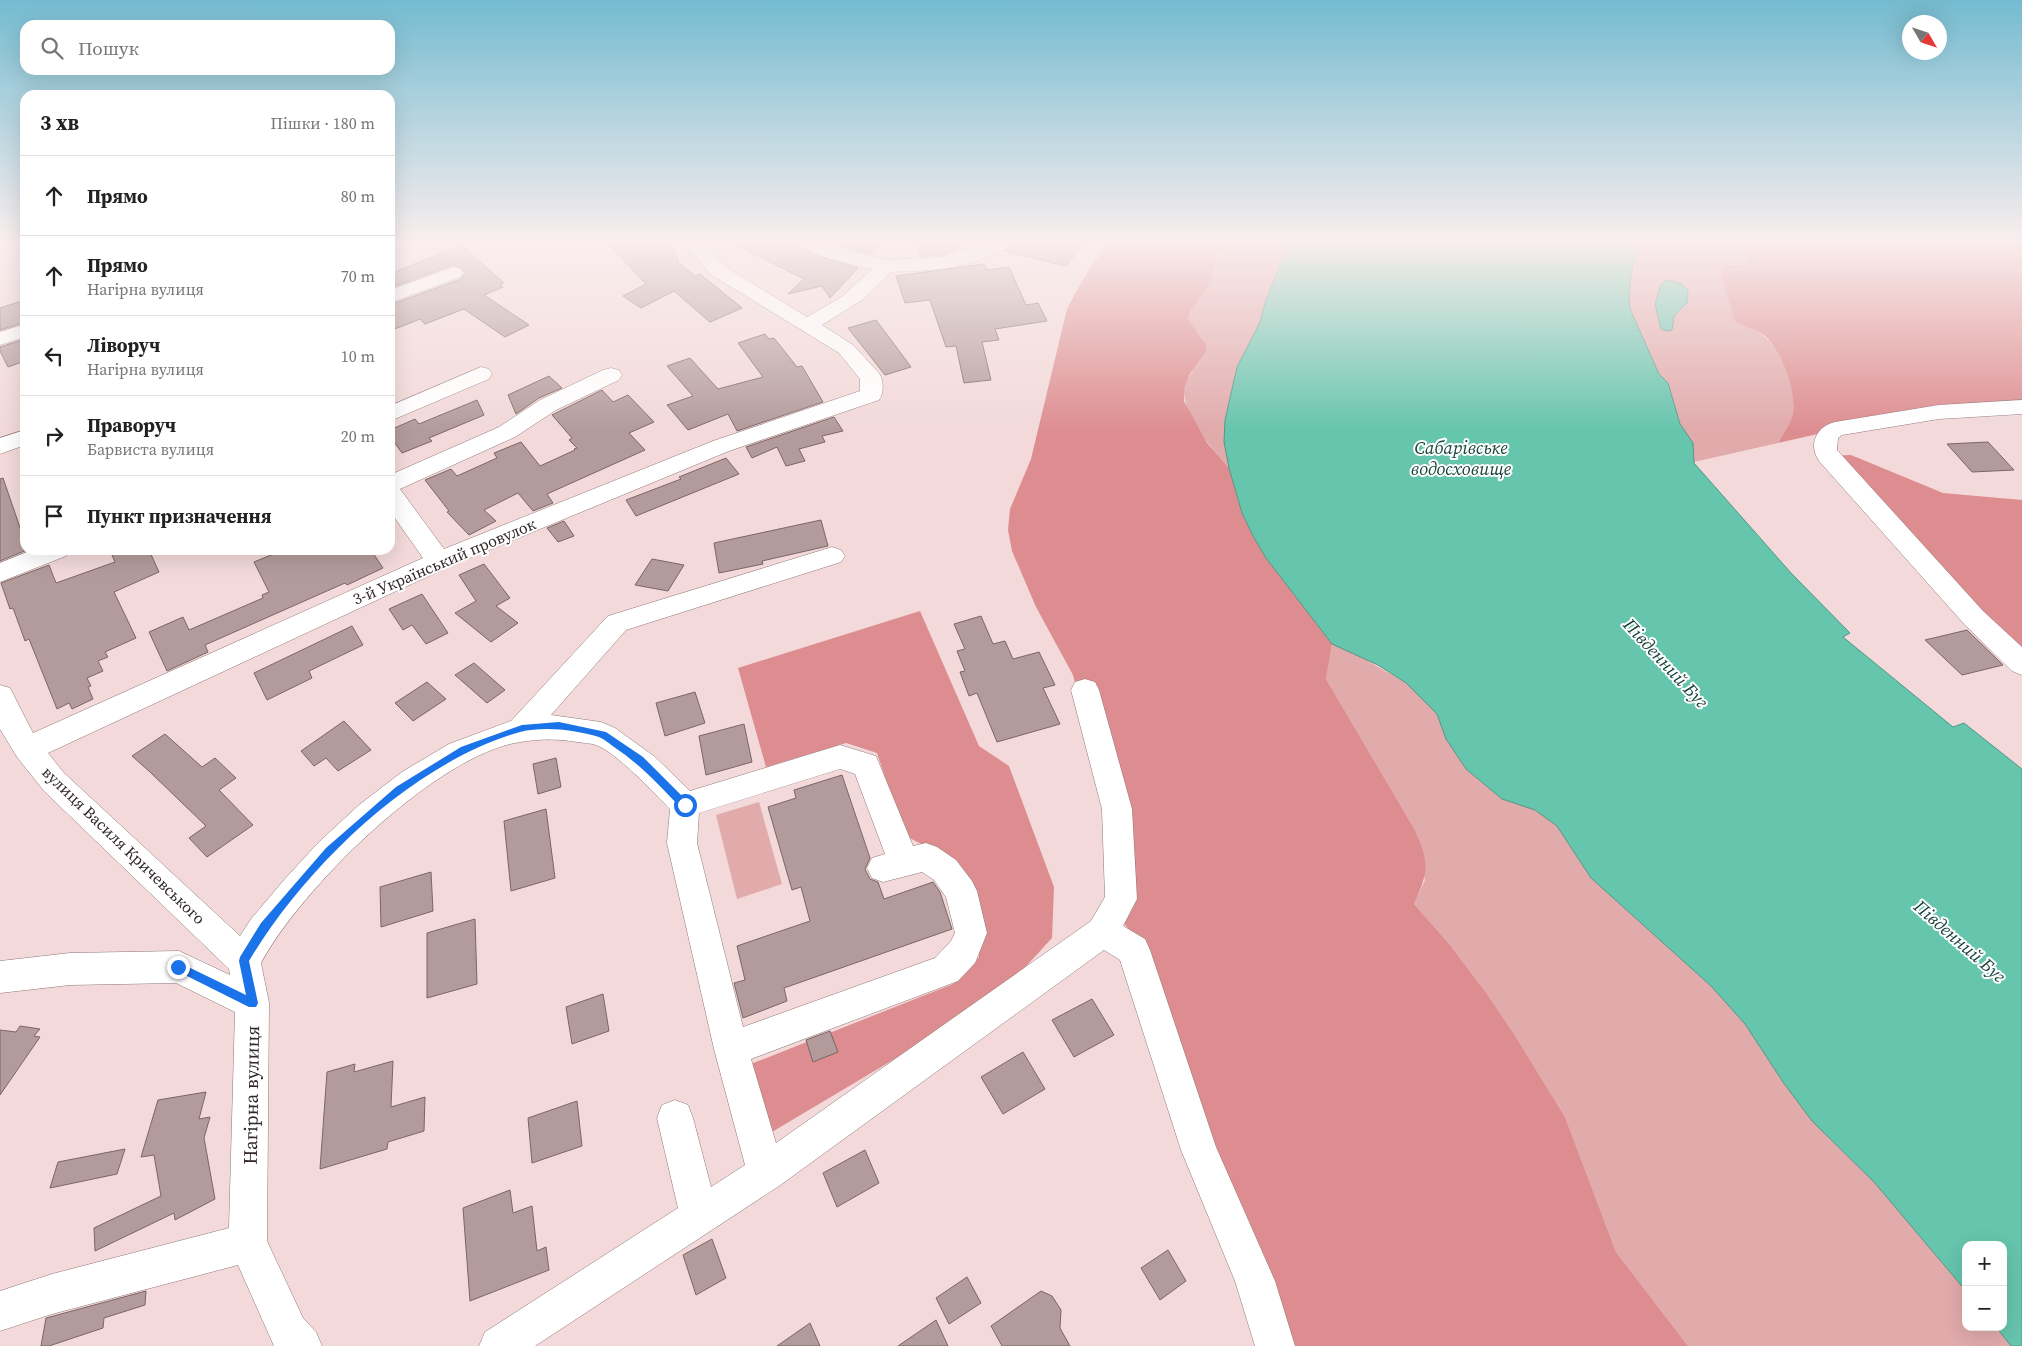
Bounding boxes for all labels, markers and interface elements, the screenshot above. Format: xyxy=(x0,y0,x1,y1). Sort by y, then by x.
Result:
north arrow xyxy=(1902,15,1947,60)
search box xyxy=(20,20,395,75)
icon: search xyxy=(38,34,66,62)
text: Пошук xyxy=(78,35,139,61)
text: 3 хв xyxy=(40,108,79,137)
text: Пішки · 180 m xyxy=(271,112,375,134)
icon: ahead xyxy=(40,182,68,210)
text: Прямо xyxy=(87,183,148,209)
text: 80 m xyxy=(341,185,375,207)
text: Прямо xyxy=(87,252,148,278)
icon: ahead xyxy=(40,262,68,290)
text: 70 m xyxy=(341,265,375,287)
text: Нагірна вулиця xyxy=(87,278,204,300)
text: Ліворуч xyxy=(87,332,160,358)
icon: left xyxy=(40,342,68,370)
text: 10 m xyxy=(341,345,375,367)
text: Нагірна вулиця xyxy=(87,358,204,380)
text: Праворуч xyxy=(87,412,176,438)
icon: right xyxy=(40,422,68,450)
text: 20 m xyxy=(341,425,375,447)
water label: Сабарівське водосховище xyxy=(1411,435,1512,481)
text: Барвиста вулиця xyxy=(87,438,214,460)
icon: arrive xyxy=(40,502,68,530)
text: Пункт призначення xyxy=(87,503,272,529)
street label: 3-й Український провулок xyxy=(349,512,539,610)
water label: Південний Буг xyxy=(1617,612,1714,714)
street label: вулиця Василя Кричевського xyxy=(38,761,211,929)
route start xyxy=(674,794,697,817)
water label: Південний Буг xyxy=(1908,893,2012,988)
route end xyxy=(167,956,190,979)
street label: Нагірна вулиця xyxy=(237,1025,265,1165)
map controls xyxy=(1962,1241,2007,1331)
button: + xyxy=(1962,1241,2007,1286)
button: − xyxy=(1962,1286,2007,1331)

